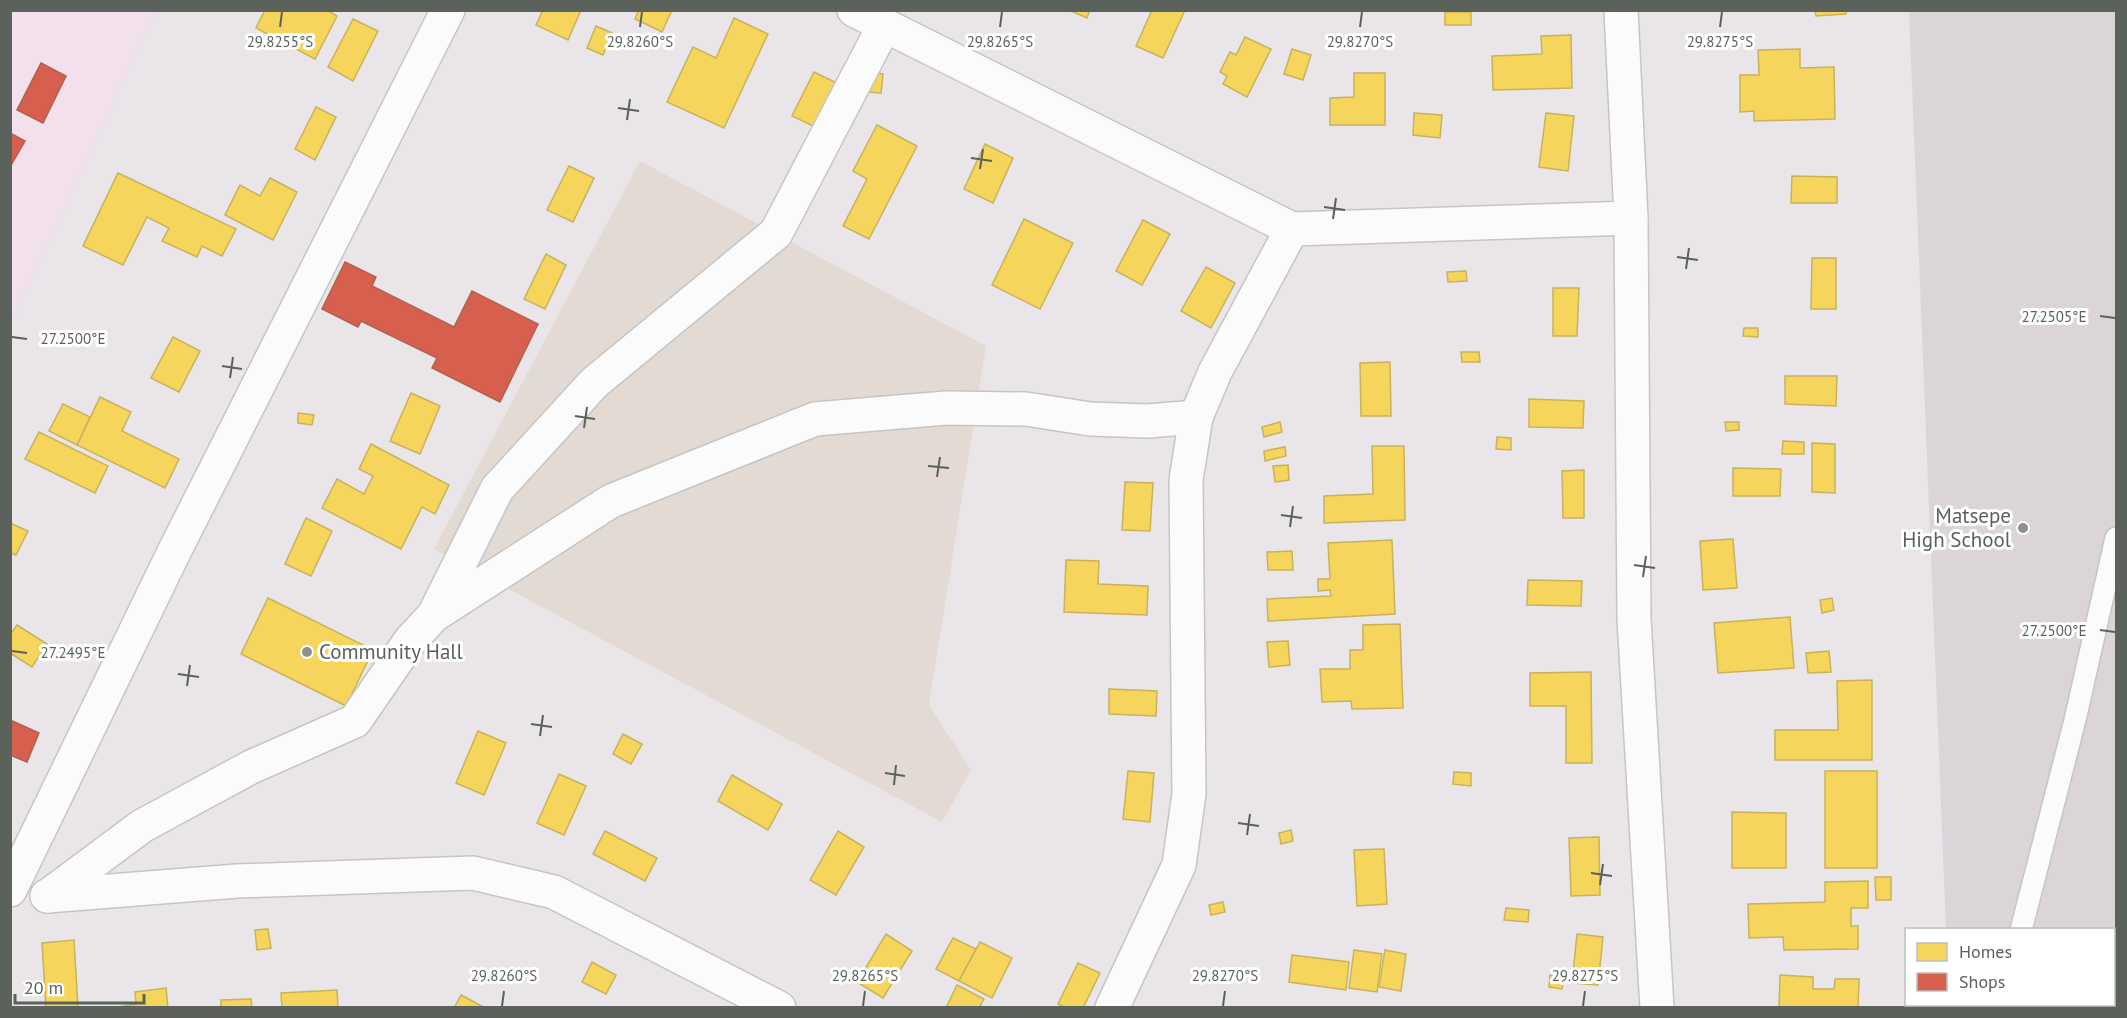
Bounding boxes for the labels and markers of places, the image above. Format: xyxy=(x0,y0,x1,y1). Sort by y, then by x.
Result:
place label: Matsepe High School xyxy=(1902,502,2011,553)
marker: Matsepe High School xyxy=(2016,521,2030,535)
place label: Community Hall xyxy=(319,638,463,665)
marker: Community Hall xyxy=(300,645,314,659)

